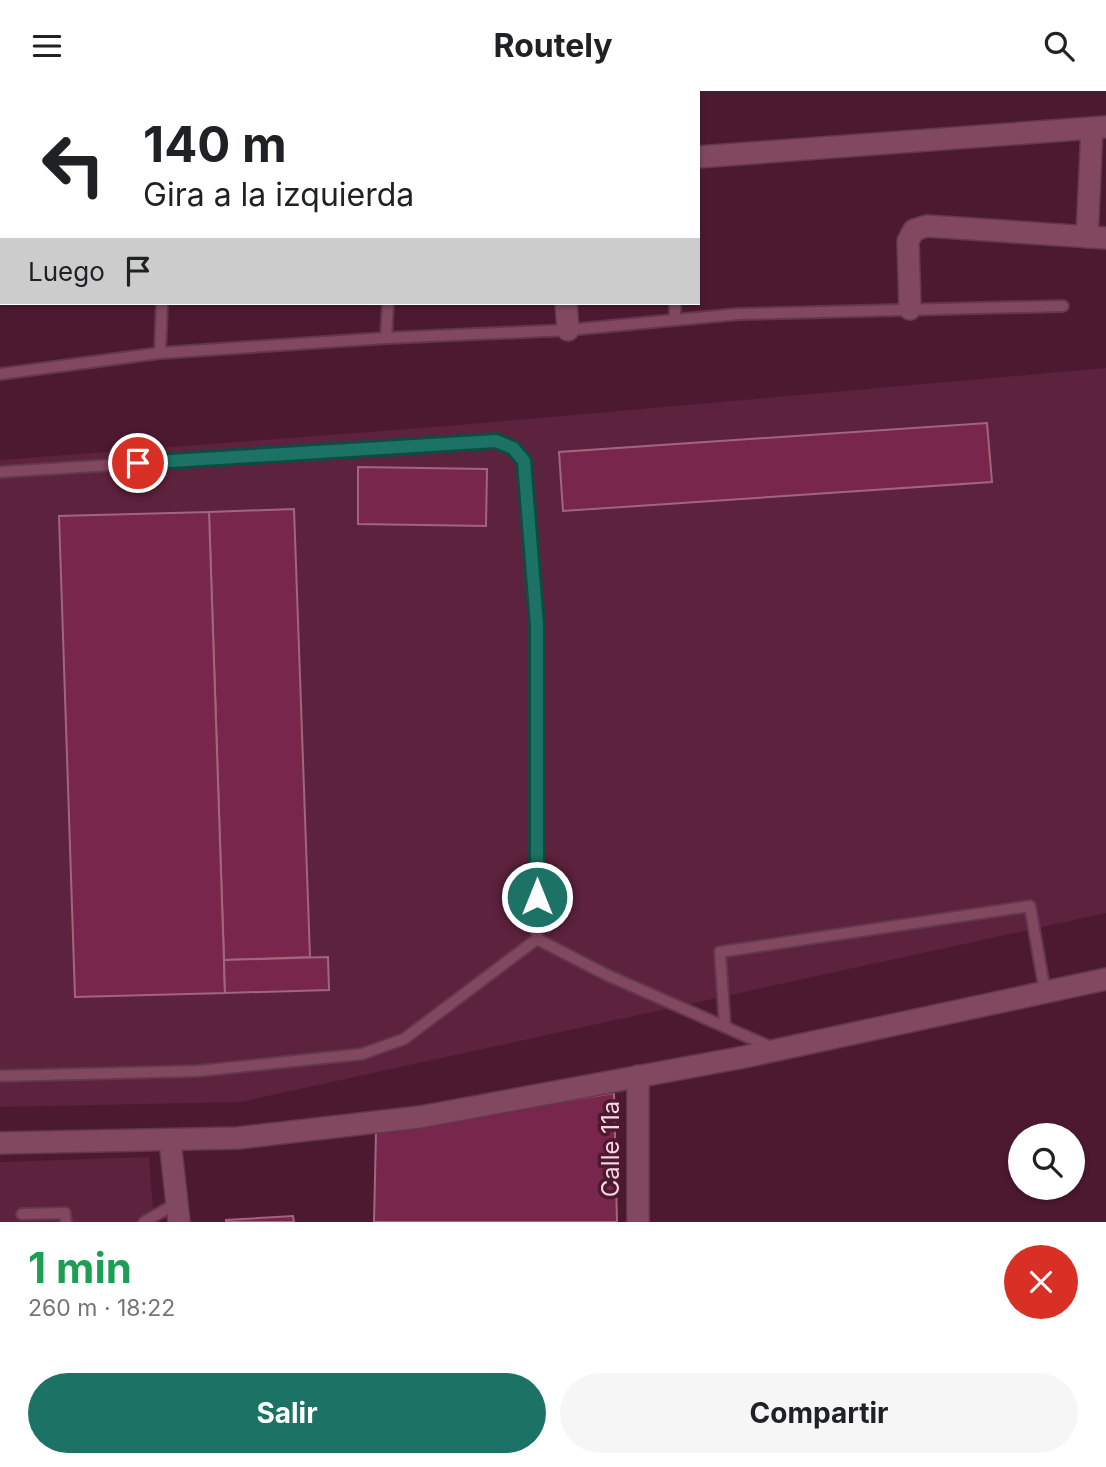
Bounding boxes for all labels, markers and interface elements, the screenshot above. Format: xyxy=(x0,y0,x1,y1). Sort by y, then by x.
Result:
text: Routely xyxy=(494,26,612,65)
icon: menu xyxy=(28,27,66,65)
icon: search xyxy=(1040,27,1078,65)
text: 140 m xyxy=(143,115,287,174)
icon: left xyxy=(28,119,119,210)
text: Gira a la izquierda xyxy=(143,175,414,214)
icon: arrive xyxy=(119,252,157,290)
text: Luego xyxy=(28,256,105,287)
pin xyxy=(108,433,168,493)
icon: arrive xyxy=(119,444,157,482)
position arrow xyxy=(500,860,574,934)
street label: Calle 11a xyxy=(596,1101,625,1197)
map controls xyxy=(1008,1123,1085,1200)
button: search xyxy=(1008,1123,1085,1200)
text: 1 min xyxy=(28,1242,132,1293)
button: close xyxy=(1004,1245,1078,1319)
text: 260 m · 18:22 xyxy=(28,1294,175,1322)
button: Salir xyxy=(28,1373,546,1453)
button: Compartir xyxy=(560,1373,1078,1453)

